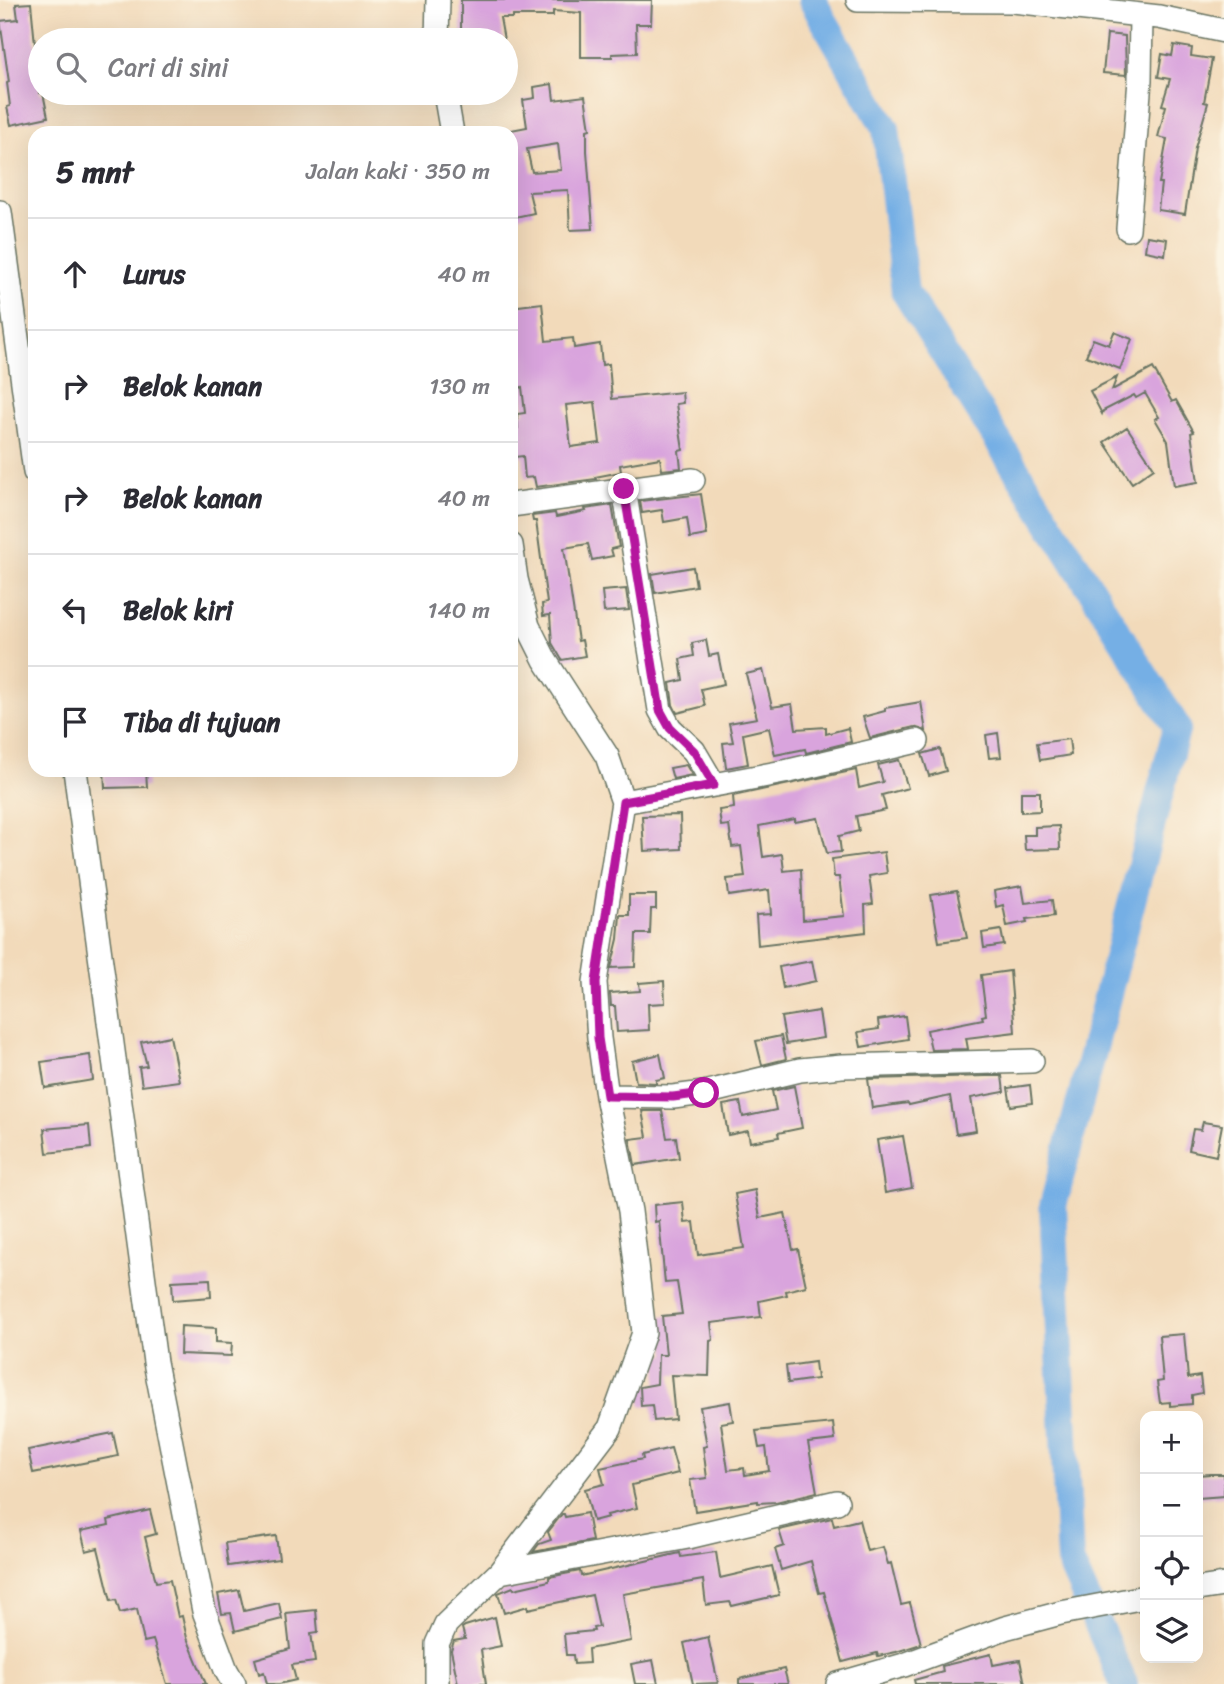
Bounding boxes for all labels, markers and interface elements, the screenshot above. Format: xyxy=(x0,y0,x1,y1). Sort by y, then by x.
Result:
search box xyxy=(28,28,518,105)
text: Cari di sini xyxy=(108,44,229,90)
icon: search xyxy=(52,48,90,86)
text: 5 mnt xyxy=(56,145,133,199)
text: Jalan kaki · 350 m xyxy=(306,151,490,192)
text: Lurus xyxy=(123,251,186,297)
text: 40 m xyxy=(437,254,490,295)
icon: ahead xyxy=(56,255,94,293)
text: Belok kanan xyxy=(123,363,262,409)
text: 130 m xyxy=(429,366,490,407)
icon: right xyxy=(56,367,94,405)
route end xyxy=(608,473,639,504)
text: Belok kanan xyxy=(123,475,262,521)
text: 40 m xyxy=(437,478,490,519)
icon: right xyxy=(56,479,94,517)
text: Belok kiri xyxy=(123,587,233,633)
text: 140 m xyxy=(428,590,490,631)
icon: left xyxy=(56,591,94,629)
text: Tiba di tujuan xyxy=(123,699,280,745)
icon: arrive xyxy=(56,703,94,741)
route start xyxy=(688,1077,719,1108)
map controls xyxy=(1140,1411,1203,1663)
button: + xyxy=(1140,1411,1203,1474)
button: − xyxy=(1140,1474,1203,1537)
button: locate xyxy=(1140,1537,1203,1600)
button: layers xyxy=(1140,1600,1203,1663)

